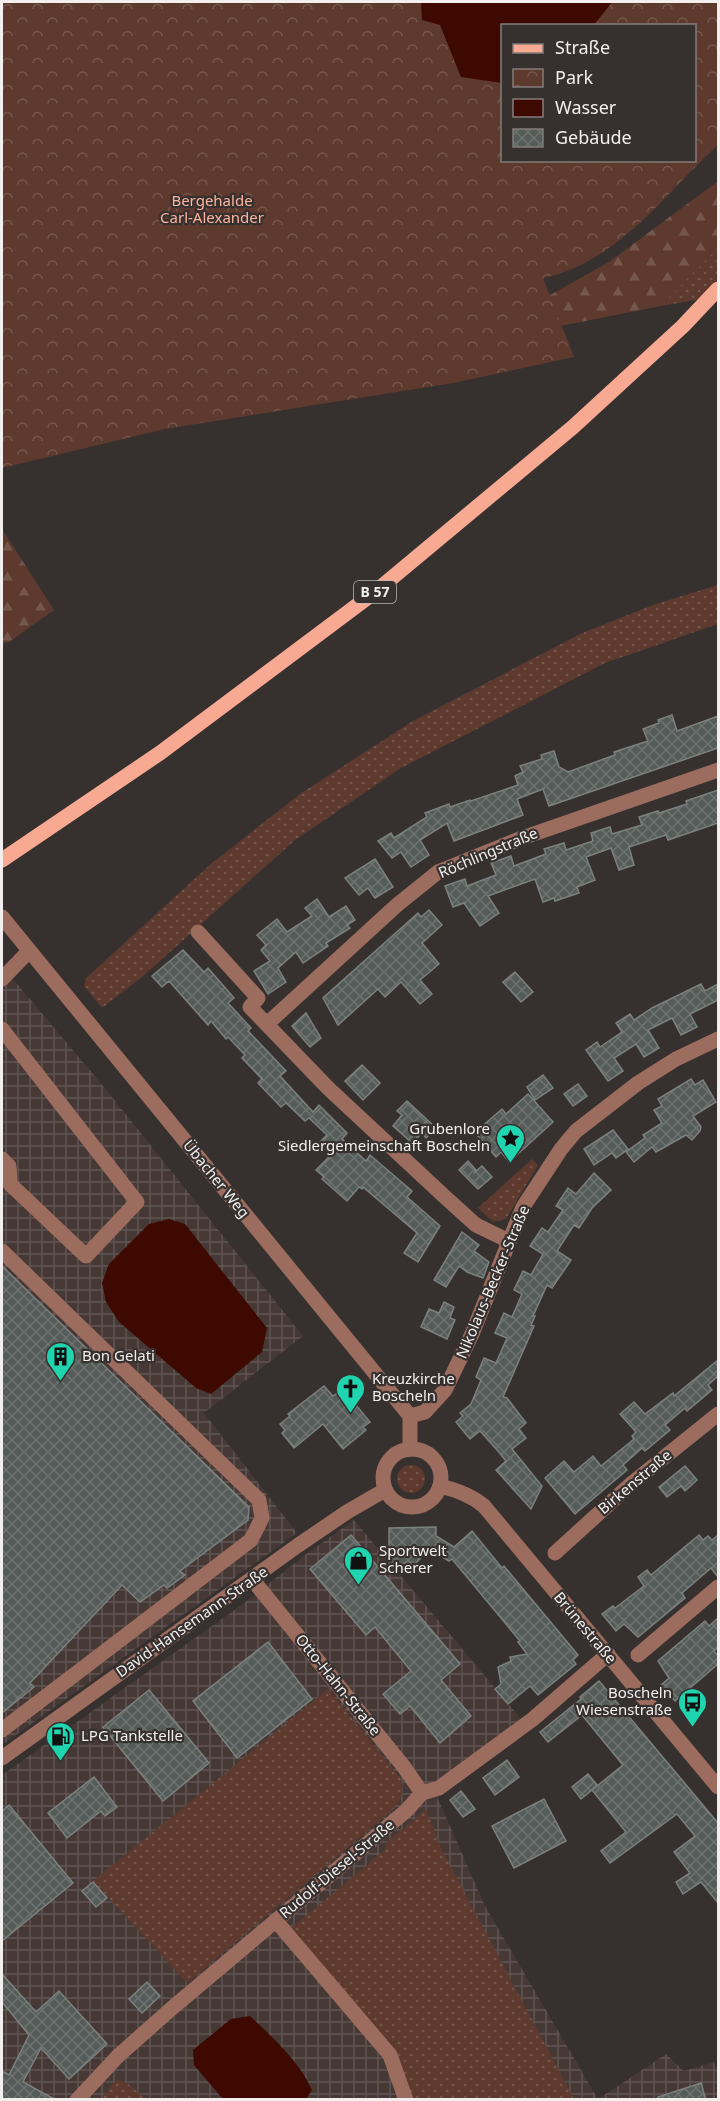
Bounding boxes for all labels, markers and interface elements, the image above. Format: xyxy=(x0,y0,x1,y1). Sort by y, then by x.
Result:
legend xyxy=(501,24,696,162)
text: Straße xyxy=(555,35,610,59)
text: Park xyxy=(555,65,593,89)
text: Wasser xyxy=(555,95,617,119)
text: Gebäude xyxy=(555,125,632,149)
park label: Bergehalde Carl-Alexander xyxy=(160,190,264,227)
road number: B 57 xyxy=(354,581,396,603)
street label: Röchlingstraße xyxy=(435,822,540,882)
place label: Grubenlore Siedlergemeinschaft Boscheln xyxy=(278,1118,490,1155)
place icon: Grubenlore Siedlergemeinschaft Boscheln xyxy=(495,1122,527,1164)
street label: Übacher Weg xyxy=(179,1135,254,1222)
street label: Nikolaus-Becker-Straße xyxy=(451,1202,533,1361)
building icon: Bon Gelati xyxy=(45,1340,77,1382)
place label: Bon Gelati xyxy=(82,1345,155,1365)
place label: Kreuzkirche Boscheln xyxy=(372,1368,455,1405)
church icon: Kreuzkirche Boscheln xyxy=(335,1372,367,1414)
street label: Birkenstraße xyxy=(593,1445,675,1518)
place label: Sportwelt Scherer xyxy=(379,1540,447,1577)
shop icon: Sportwelt Scherer xyxy=(342,1544,374,1586)
street label: David-Hansemann-Straße xyxy=(112,1561,271,1681)
street label: Brünestraße xyxy=(550,1587,622,1667)
street label: Otto-Hahn-Straße xyxy=(292,1629,386,1739)
place label: Boscheln Wiesenstraße xyxy=(576,1682,672,1719)
bus stop icon: Boscheln Wiesenstraße xyxy=(677,1686,709,1728)
fuel station icon: LPG Tankstelle xyxy=(44,1720,76,1762)
place label: LPG Tankstelle xyxy=(81,1725,183,1745)
street label: Rudolf-Diesel-Straße xyxy=(275,1814,398,1922)

